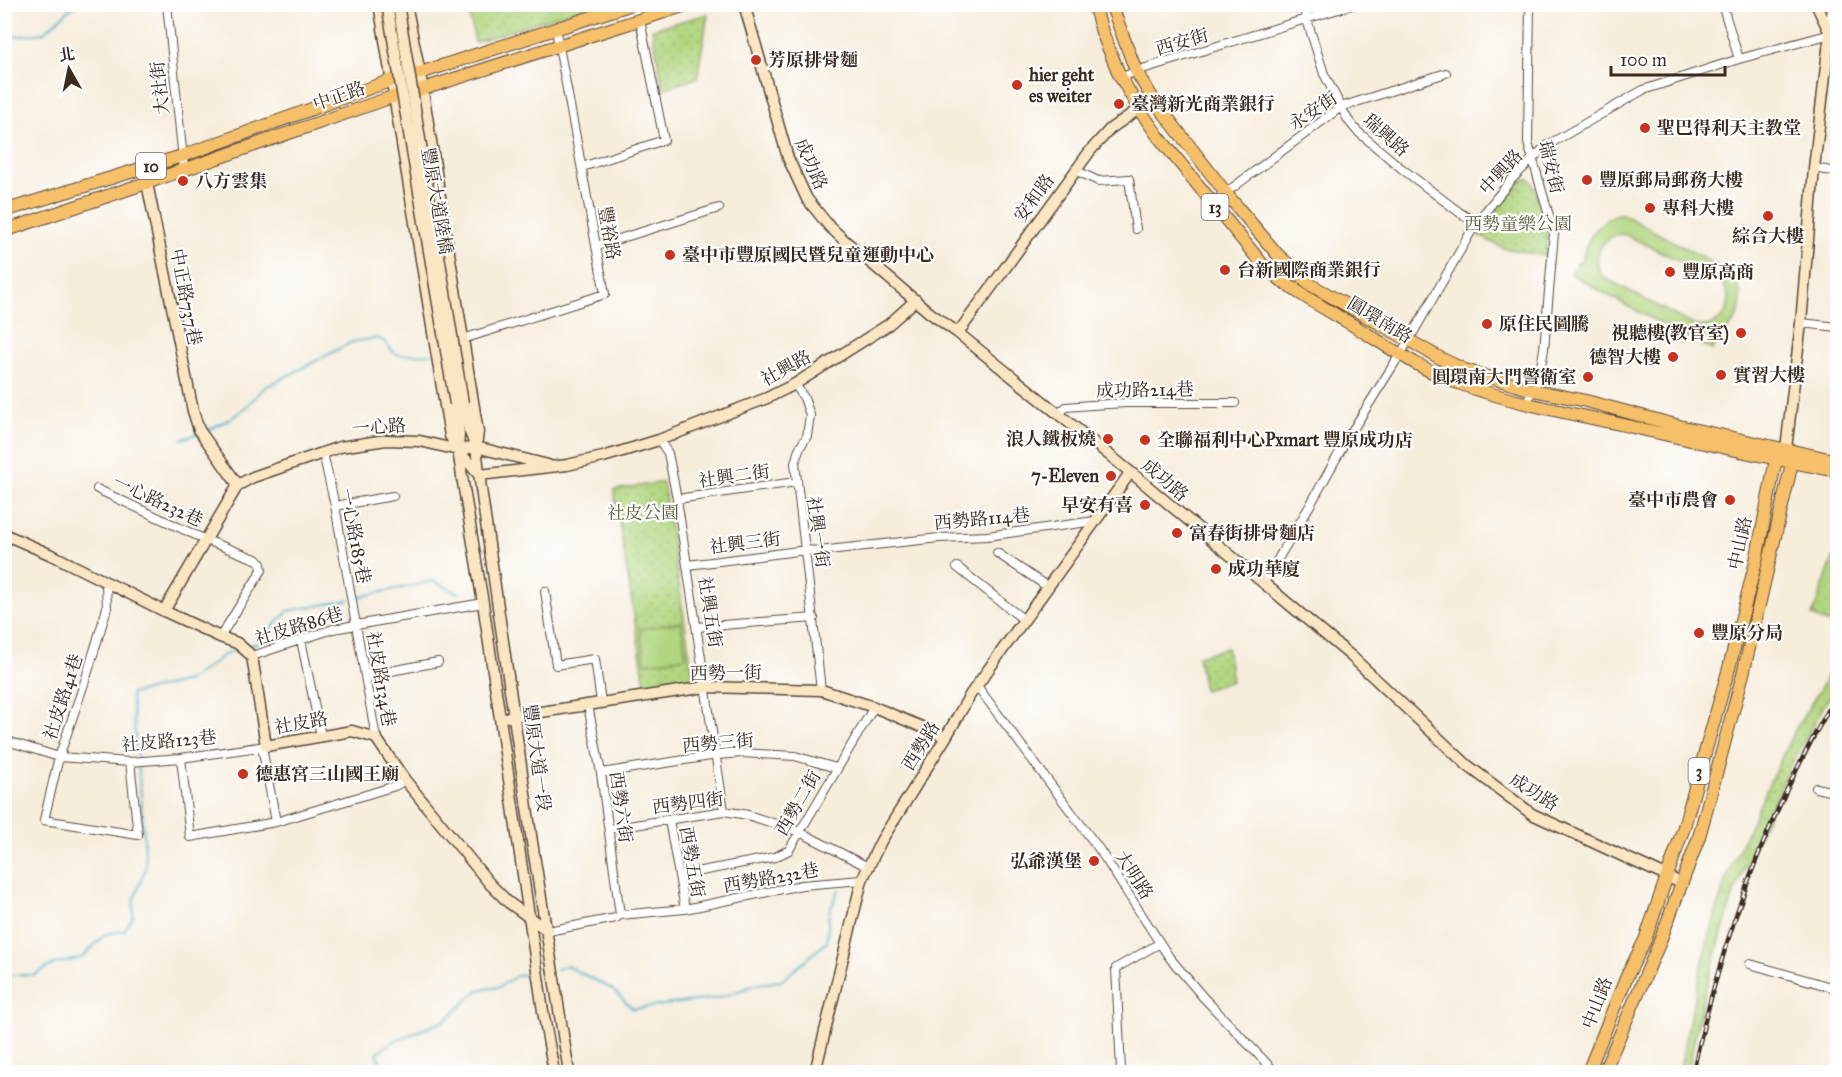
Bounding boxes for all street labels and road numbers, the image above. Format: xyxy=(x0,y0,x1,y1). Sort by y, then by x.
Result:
street label: 西安街 xyxy=(1153,24,1211,60)
street label: 大社街 xyxy=(146,60,174,116)
street label: 中正路 xyxy=(310,77,368,115)
street label: 永安街 xyxy=(1284,87,1342,135)
street label: 瑞興路 xyxy=(1359,109,1413,161)
street label: 成功路 xyxy=(790,135,832,193)
street label: 瑞安街 xyxy=(1534,138,1568,196)
street label: 中興路 xyxy=(1475,145,1527,199)
street label: 豐原大道陸橋 xyxy=(417,146,457,256)
road number: 10 xyxy=(136,153,166,179)
street label: 安和路 xyxy=(1009,170,1059,226)
road number: 13 xyxy=(1202,194,1228,220)
street label: 豐裕路 xyxy=(593,205,625,261)
street label: 中正路737巷 xyxy=(166,247,206,347)
street label: 圓環南路 xyxy=(1343,292,1417,348)
street label: 社興路 xyxy=(757,345,815,391)
street label: 成功路214巷 xyxy=(1096,378,1194,402)
street label: 一心路 xyxy=(351,414,407,440)
street label: 成功路 xyxy=(1137,454,1193,506)
street label: 社興二街 xyxy=(697,460,771,492)
street label: 一心路232巷 xyxy=(109,471,207,531)
street label: 一心路185巷 xyxy=(335,486,375,586)
street label: 社興一街 xyxy=(802,495,834,569)
street label: 西勢路114巷 xyxy=(933,504,1031,534)
street label: 中山路 xyxy=(1724,514,1756,572)
street label: 社興三街 xyxy=(708,528,782,558)
street label: 社興五街 xyxy=(694,575,726,649)
street label: 社皮路86巷 xyxy=(252,602,346,650)
street label: 社皮路134巷 xyxy=(362,630,400,728)
street label: 社皮路41巷 xyxy=(39,651,87,743)
street label: 西勢一街 xyxy=(690,661,762,685)
street label: 豐原大道一段 xyxy=(519,703,555,813)
street label: 社皮路 xyxy=(273,707,329,739)
street label: 西勢路 xyxy=(897,717,945,775)
street label: 社皮路123巷 xyxy=(121,726,217,756)
street label: 西勢三街 xyxy=(681,729,755,757)
road number: 3 xyxy=(1688,758,1710,784)
street label: 西勢二街 xyxy=(770,766,826,840)
street label: 成功路 xyxy=(1505,768,1563,816)
street label: 西勢六街 xyxy=(605,770,637,844)
street label: 西勢四街 xyxy=(651,788,725,818)
street label: 西勢五街 xyxy=(675,825,709,899)
street label: 大明路 xyxy=(1110,846,1158,904)
street label: 西勢路232巷 xyxy=(721,859,821,897)
street label: 中山路 xyxy=(1577,974,1617,1032)

